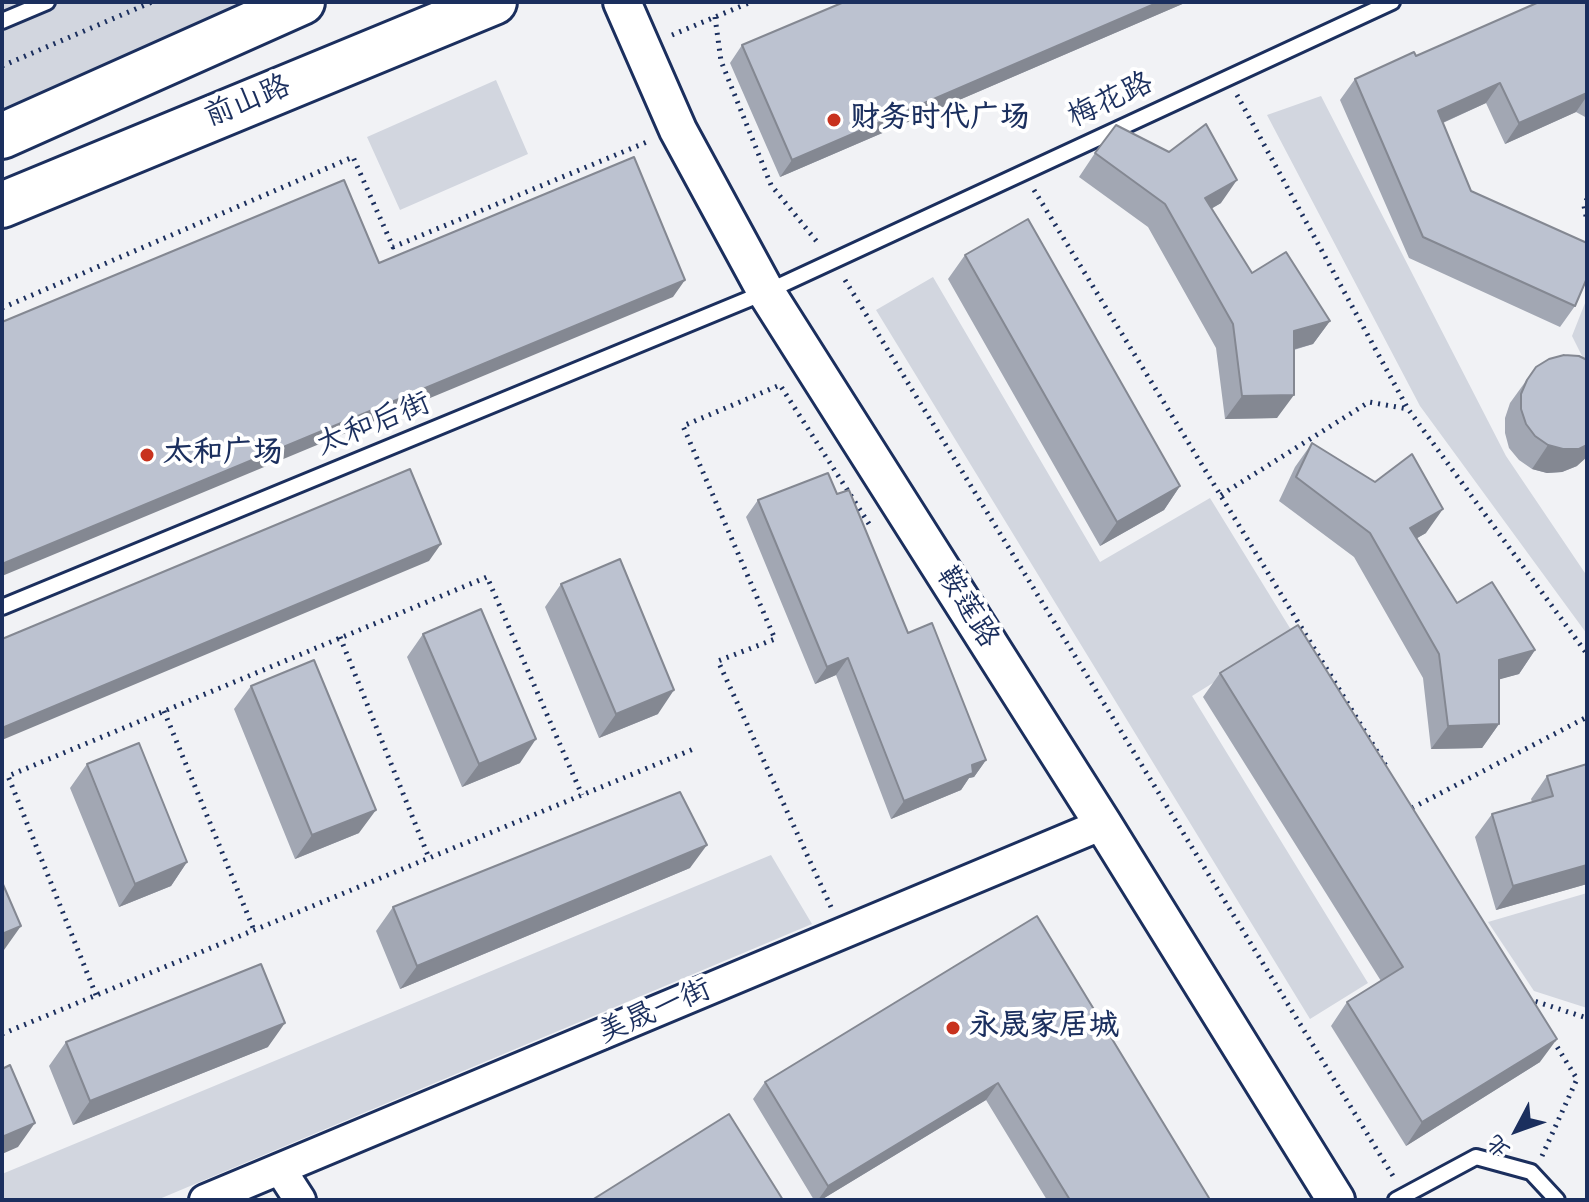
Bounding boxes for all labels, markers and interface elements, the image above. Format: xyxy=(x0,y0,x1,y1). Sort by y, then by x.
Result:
street label: 梅花路 xyxy=(1063,67,1159,137)
street label: 前山路 xyxy=(200,69,296,137)
place label: 财务时代广场 xyxy=(850,102,1030,138)
marker: 财务时代广场 xyxy=(825,111,843,129)
street label: 太和后街 xyxy=(312,387,436,465)
place label: 太和广场 xyxy=(163,437,283,473)
marker: 太和广场 xyxy=(138,446,156,464)
street label: 鞍莲路 xyxy=(927,560,1005,656)
street label: 美晟一街 xyxy=(593,973,717,1053)
place label: 永晟家居城 xyxy=(969,1010,1119,1046)
marker: 永晟家居城 xyxy=(944,1019,962,1037)
north arrow xyxy=(1477,1090,1557,1170)
text: 北 xyxy=(1481,1128,1517,1163)

